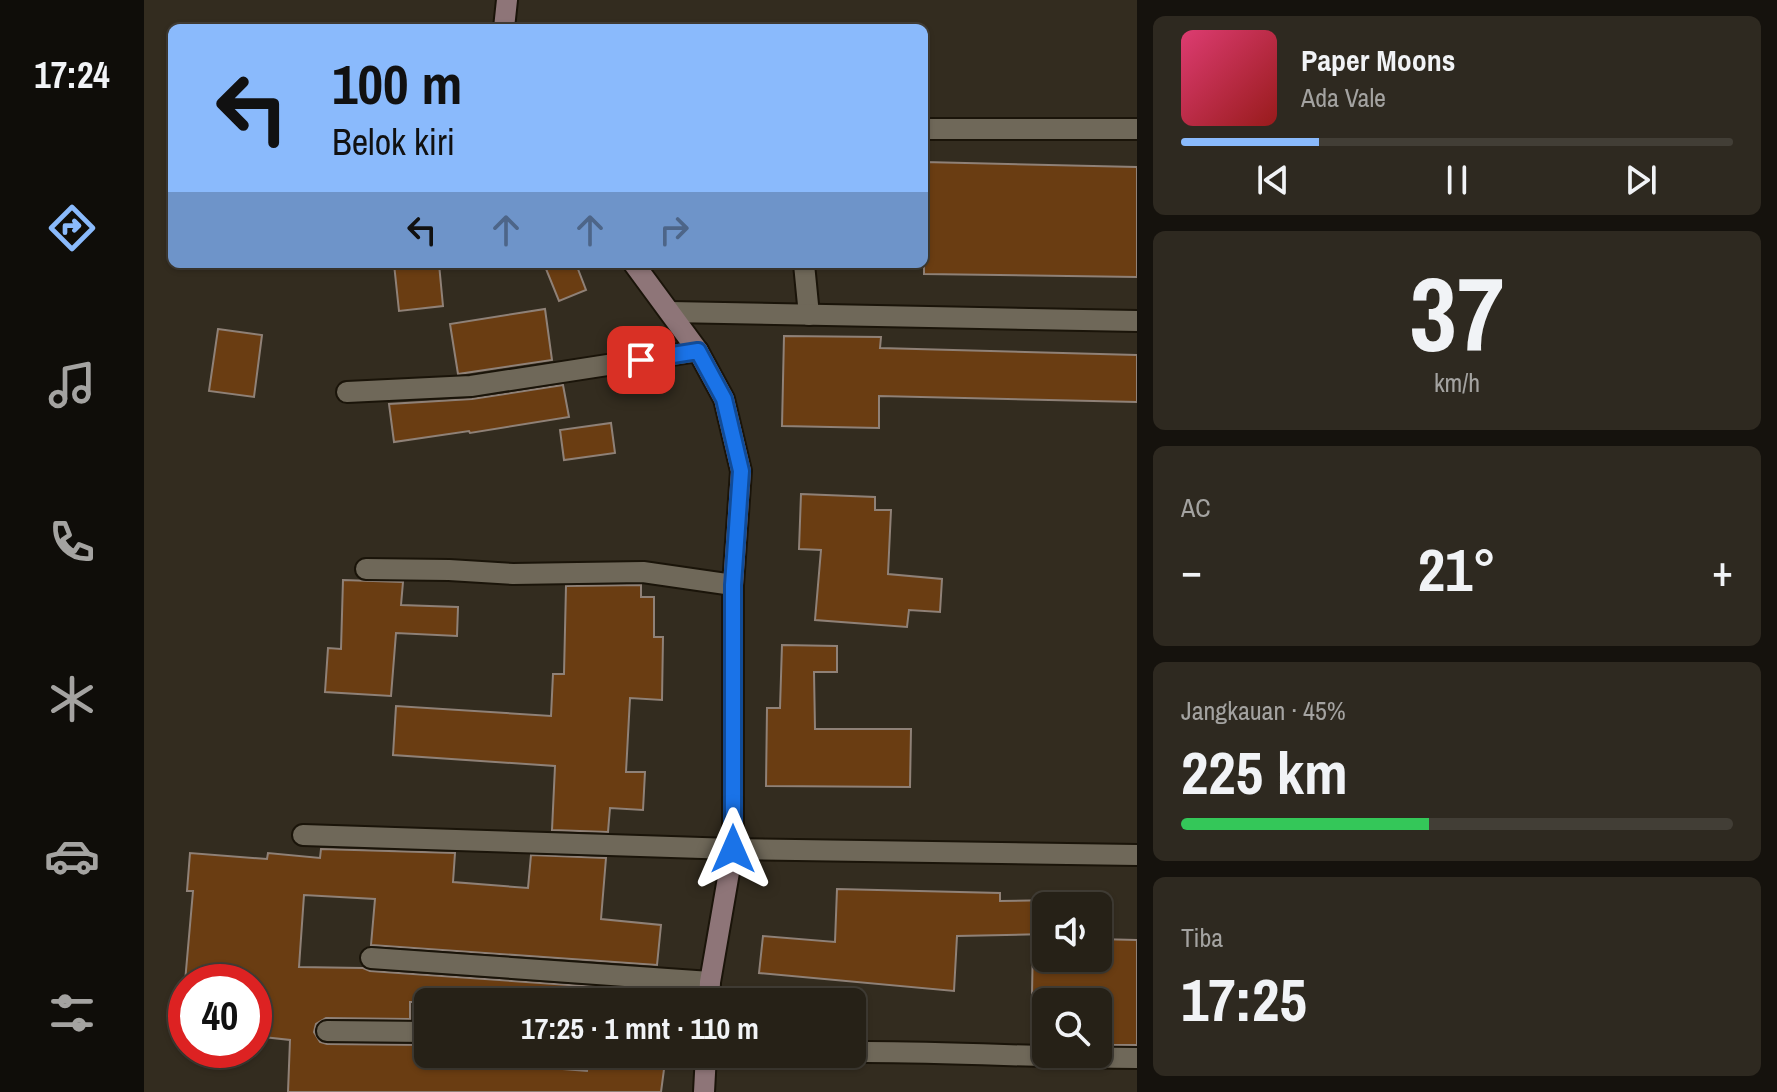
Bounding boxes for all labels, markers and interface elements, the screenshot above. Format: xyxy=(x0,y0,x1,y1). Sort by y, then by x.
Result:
text: Paper Moons xyxy=(1301,40,1455,80)
text: 100 m xyxy=(332,46,462,121)
text: 17:24 xyxy=(34,51,110,99)
icon: left xyxy=(200,56,304,160)
text: Ada Vale xyxy=(1301,80,1386,115)
text: Belok kiri xyxy=(332,118,455,166)
icon: previous xyxy=(1251,158,1295,202)
icon: pause xyxy=(1435,158,1479,202)
icon: next xyxy=(1619,158,1663,202)
icon: directions xyxy=(44,200,100,256)
icon: left xyxy=(400,208,444,252)
icon: ahead xyxy=(484,208,528,252)
icon: ahead xyxy=(568,208,612,252)
icon: right xyxy=(652,208,696,252)
text: 37 xyxy=(1410,243,1504,383)
pin xyxy=(607,326,675,394)
icon: arrive xyxy=(619,338,663,382)
icon: music xyxy=(44,357,100,413)
text: km/h xyxy=(1434,365,1480,400)
text: AC xyxy=(1181,490,1211,525)
icon: phone xyxy=(44,514,100,570)
text: 21° xyxy=(1418,529,1496,610)
text: − xyxy=(1181,540,1202,600)
text: + xyxy=(1712,540,1733,600)
icon: climate xyxy=(44,671,100,727)
text: Jangkauan · 45% xyxy=(1181,693,1346,728)
text: 225 km xyxy=(1181,732,1348,813)
position arrow xyxy=(691,807,775,891)
icon: car xyxy=(44,828,100,884)
map controls xyxy=(1032,892,1112,1068)
button: sound xyxy=(1032,892,1112,972)
text: Tiba xyxy=(1181,920,1223,955)
text: 17:25 xyxy=(1181,959,1307,1040)
speed limit sign: 40 xyxy=(168,964,272,1068)
icon: filters xyxy=(44,985,100,1041)
button: search xyxy=(1032,988,1112,1068)
text: 17:25 · 1 mnt · 110 m xyxy=(521,1008,759,1048)

